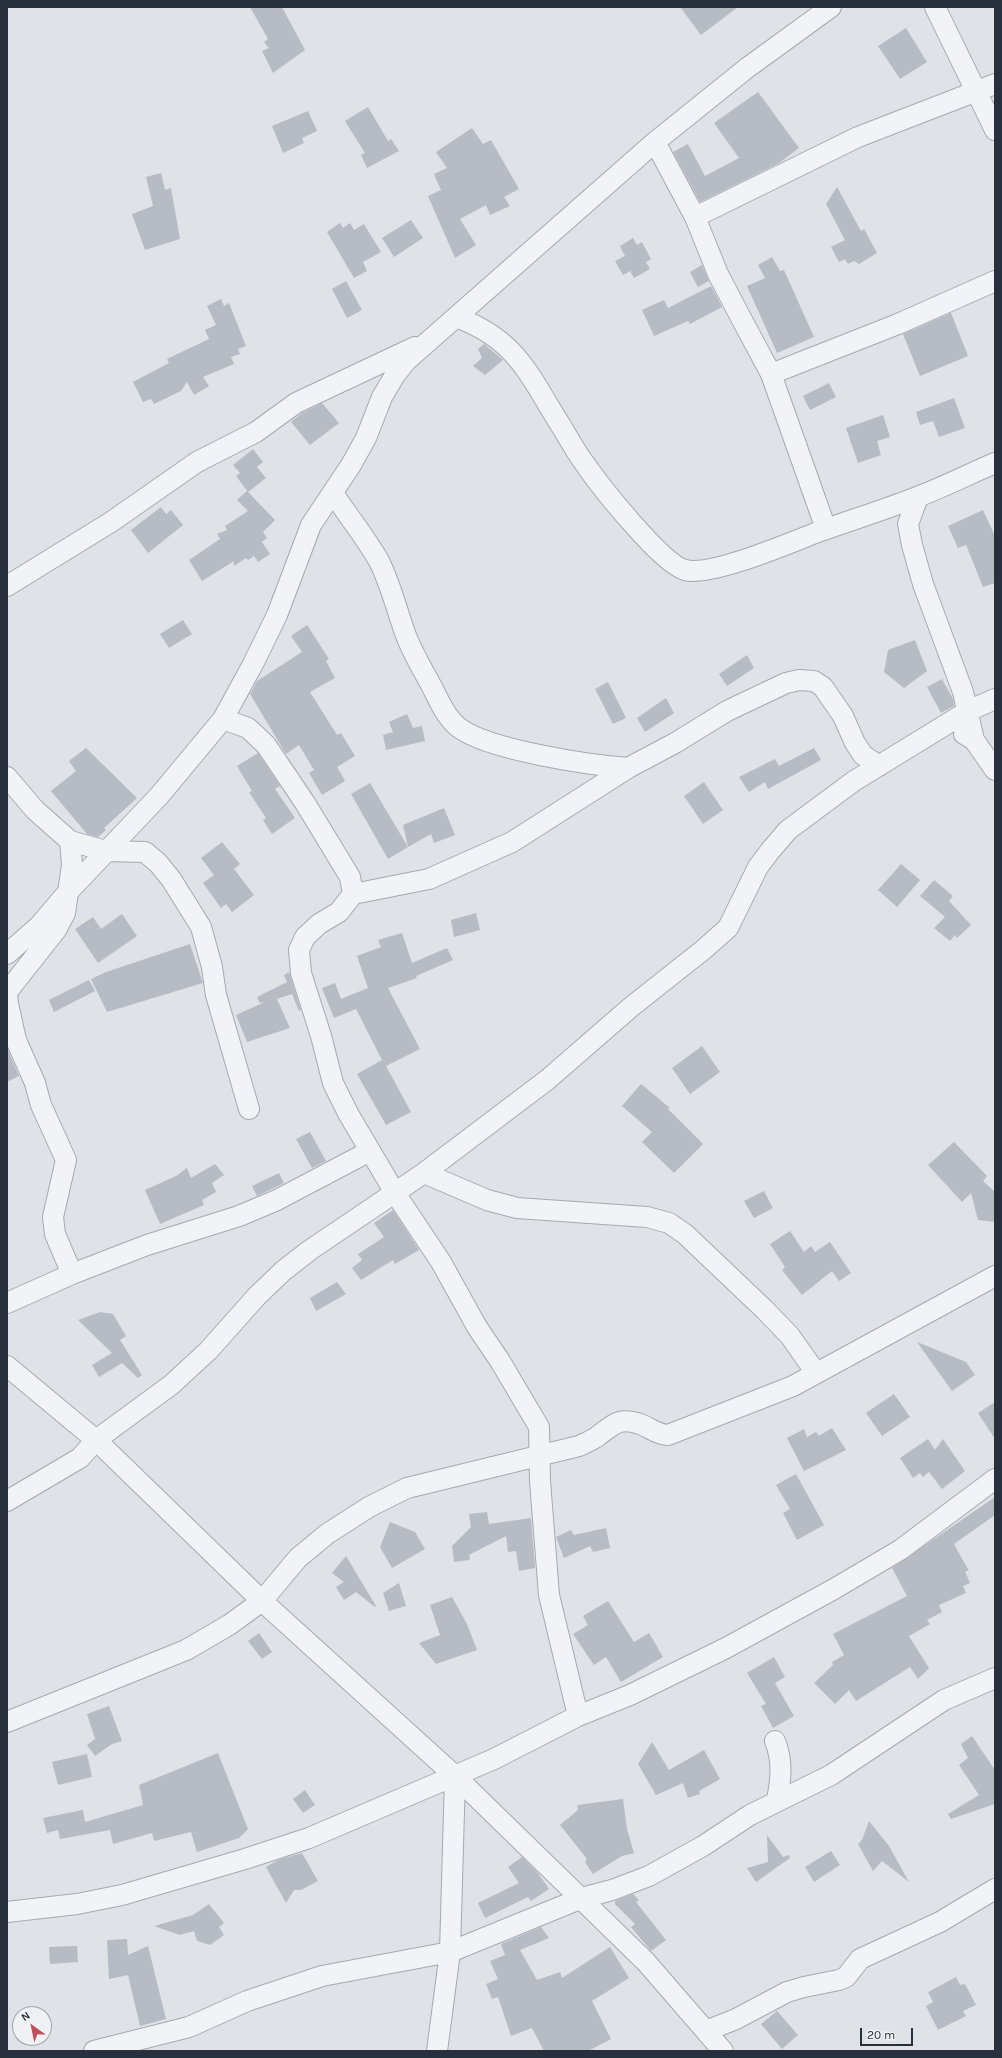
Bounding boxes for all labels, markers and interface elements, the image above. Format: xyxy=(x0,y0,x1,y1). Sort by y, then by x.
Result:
north arrow xyxy=(12,2006,52,2046)
text: N xyxy=(19,2009,33,2024)
scale bar xyxy=(862,2020,915,2046)
text: 20 m xyxy=(867,2028,895,2042)

